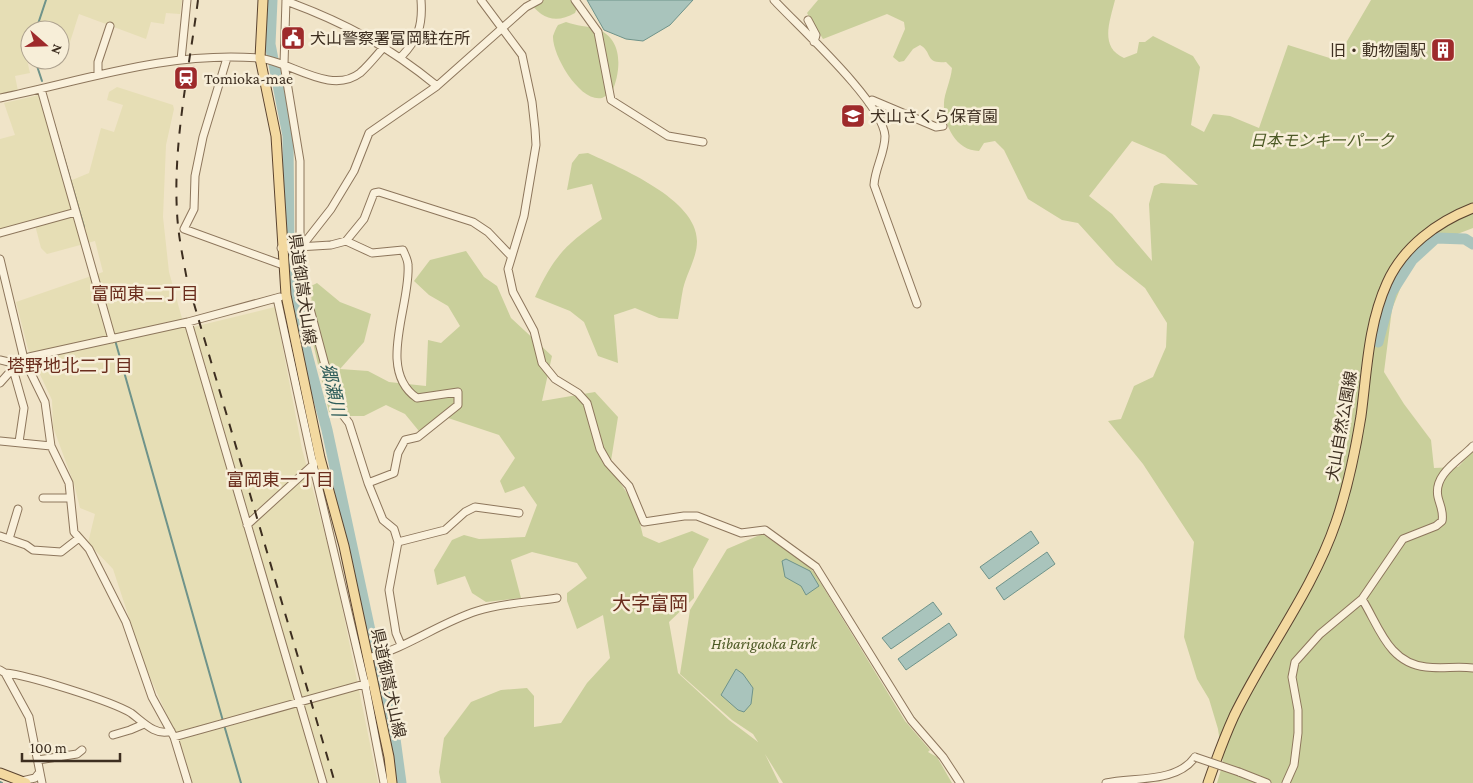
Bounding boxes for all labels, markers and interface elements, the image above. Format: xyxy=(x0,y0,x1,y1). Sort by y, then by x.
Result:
north arrow xyxy=(20,20,70,70)
public building icon: 犬山警察署富岡駐在所 xyxy=(280,25,306,51)
place label: 犬山警察署富岡駐在所 xyxy=(310,30,470,47)
building icon: 旧・動物園駅 xyxy=(1430,37,1456,63)
text: N xyxy=(48,42,66,57)
place label: 旧・動物園駅 xyxy=(1330,42,1426,59)
station icon: Tomioka-mae xyxy=(173,65,199,91)
place label: Tomioka-mae xyxy=(204,70,293,87)
school or university icon: 犬山さくら保育園 xyxy=(840,103,866,129)
place label: 犬山さくら保育園 xyxy=(870,108,998,125)
park label: 日本モンキーパーク xyxy=(1250,132,1395,149)
street label: 県道御嵩犬山線 xyxy=(286,232,319,346)
district label: 富岡東二丁目 xyxy=(91,284,199,304)
district label: 塔野地北二丁目 xyxy=(7,356,133,376)
water label: 郷瀬川 xyxy=(317,361,349,421)
street label: 犬山自然公園線 xyxy=(1323,369,1360,483)
district label: 富岡東一丁目 xyxy=(226,470,334,490)
district label: 大字富岡 xyxy=(612,593,688,614)
street label: 県道御嵩犬山線 xyxy=(369,627,408,740)
park label: Hibarigaoka Park xyxy=(711,635,818,653)
scale bar xyxy=(22,730,120,762)
text: 100 m xyxy=(30,740,67,756)

